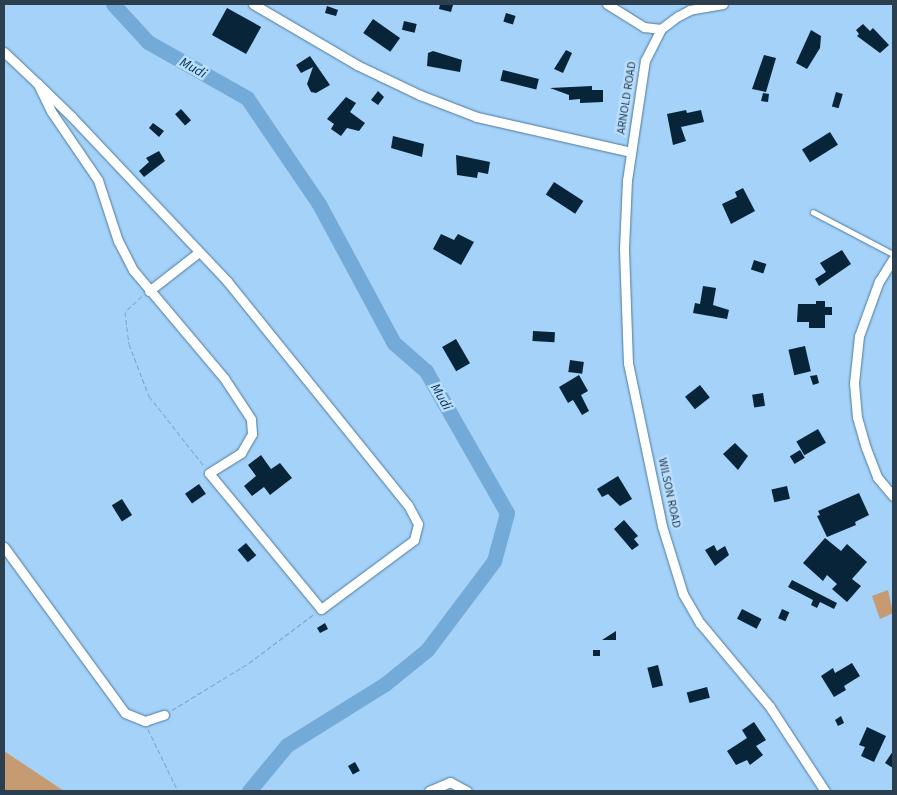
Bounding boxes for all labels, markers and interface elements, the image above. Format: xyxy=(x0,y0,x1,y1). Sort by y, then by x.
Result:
water label: Mudi xyxy=(177,54,209,82)
street label: ARNOLD ROAD xyxy=(614,61,640,135)
water label: Mudi xyxy=(427,381,455,413)
street label: WILSON ROAD xyxy=(655,457,683,529)

